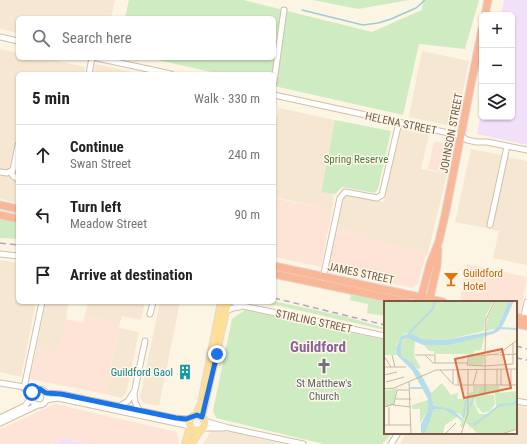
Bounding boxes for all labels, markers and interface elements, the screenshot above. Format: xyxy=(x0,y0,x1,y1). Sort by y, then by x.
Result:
map controls xyxy=(479,12,515,120)
button: + xyxy=(479,12,515,48)
search box xyxy=(16,16,276,60)
icon: search xyxy=(30,27,52,49)
text: Search here xyxy=(62,29,132,47)
button: − xyxy=(479,48,515,84)
button: layers xyxy=(479,84,515,120)
text: 5 min xyxy=(32,88,70,108)
text: Walk · 330 m xyxy=(194,91,260,106)
street label: JOHNSON STREET xyxy=(437,92,466,174)
street label: HELENA STREET xyxy=(364,110,438,137)
text: Continue xyxy=(70,138,124,156)
icon: ahead xyxy=(32,144,54,166)
text: 240 m xyxy=(228,147,260,162)
park label: Spring Reserve xyxy=(324,153,388,166)
text: Swan Street xyxy=(70,156,131,171)
text: Turn left xyxy=(70,198,121,216)
icon: left xyxy=(32,204,54,226)
text: 90 m xyxy=(234,207,260,222)
text: Meadow Street xyxy=(70,216,147,231)
street label: JAMES STREET xyxy=(326,260,396,287)
icon: arrive xyxy=(32,264,54,286)
text: Arrive at destination xyxy=(70,266,193,284)
place label: Guildford Hotel xyxy=(463,267,503,293)
bar icon: Guildford Hotel xyxy=(442,270,460,288)
inset map xyxy=(384,301,517,434)
street label: STIRLING STREET xyxy=(274,307,354,336)
district label: Guildford xyxy=(290,338,346,356)
route end xyxy=(208,345,226,363)
church icon: St Matthew's Church xyxy=(315,357,333,375)
building icon: Guildford Gaol xyxy=(176,363,194,381)
place label: Guildford Gaol xyxy=(111,366,173,379)
place label: St Matthew's Church xyxy=(296,377,352,403)
route start xyxy=(23,383,41,401)

